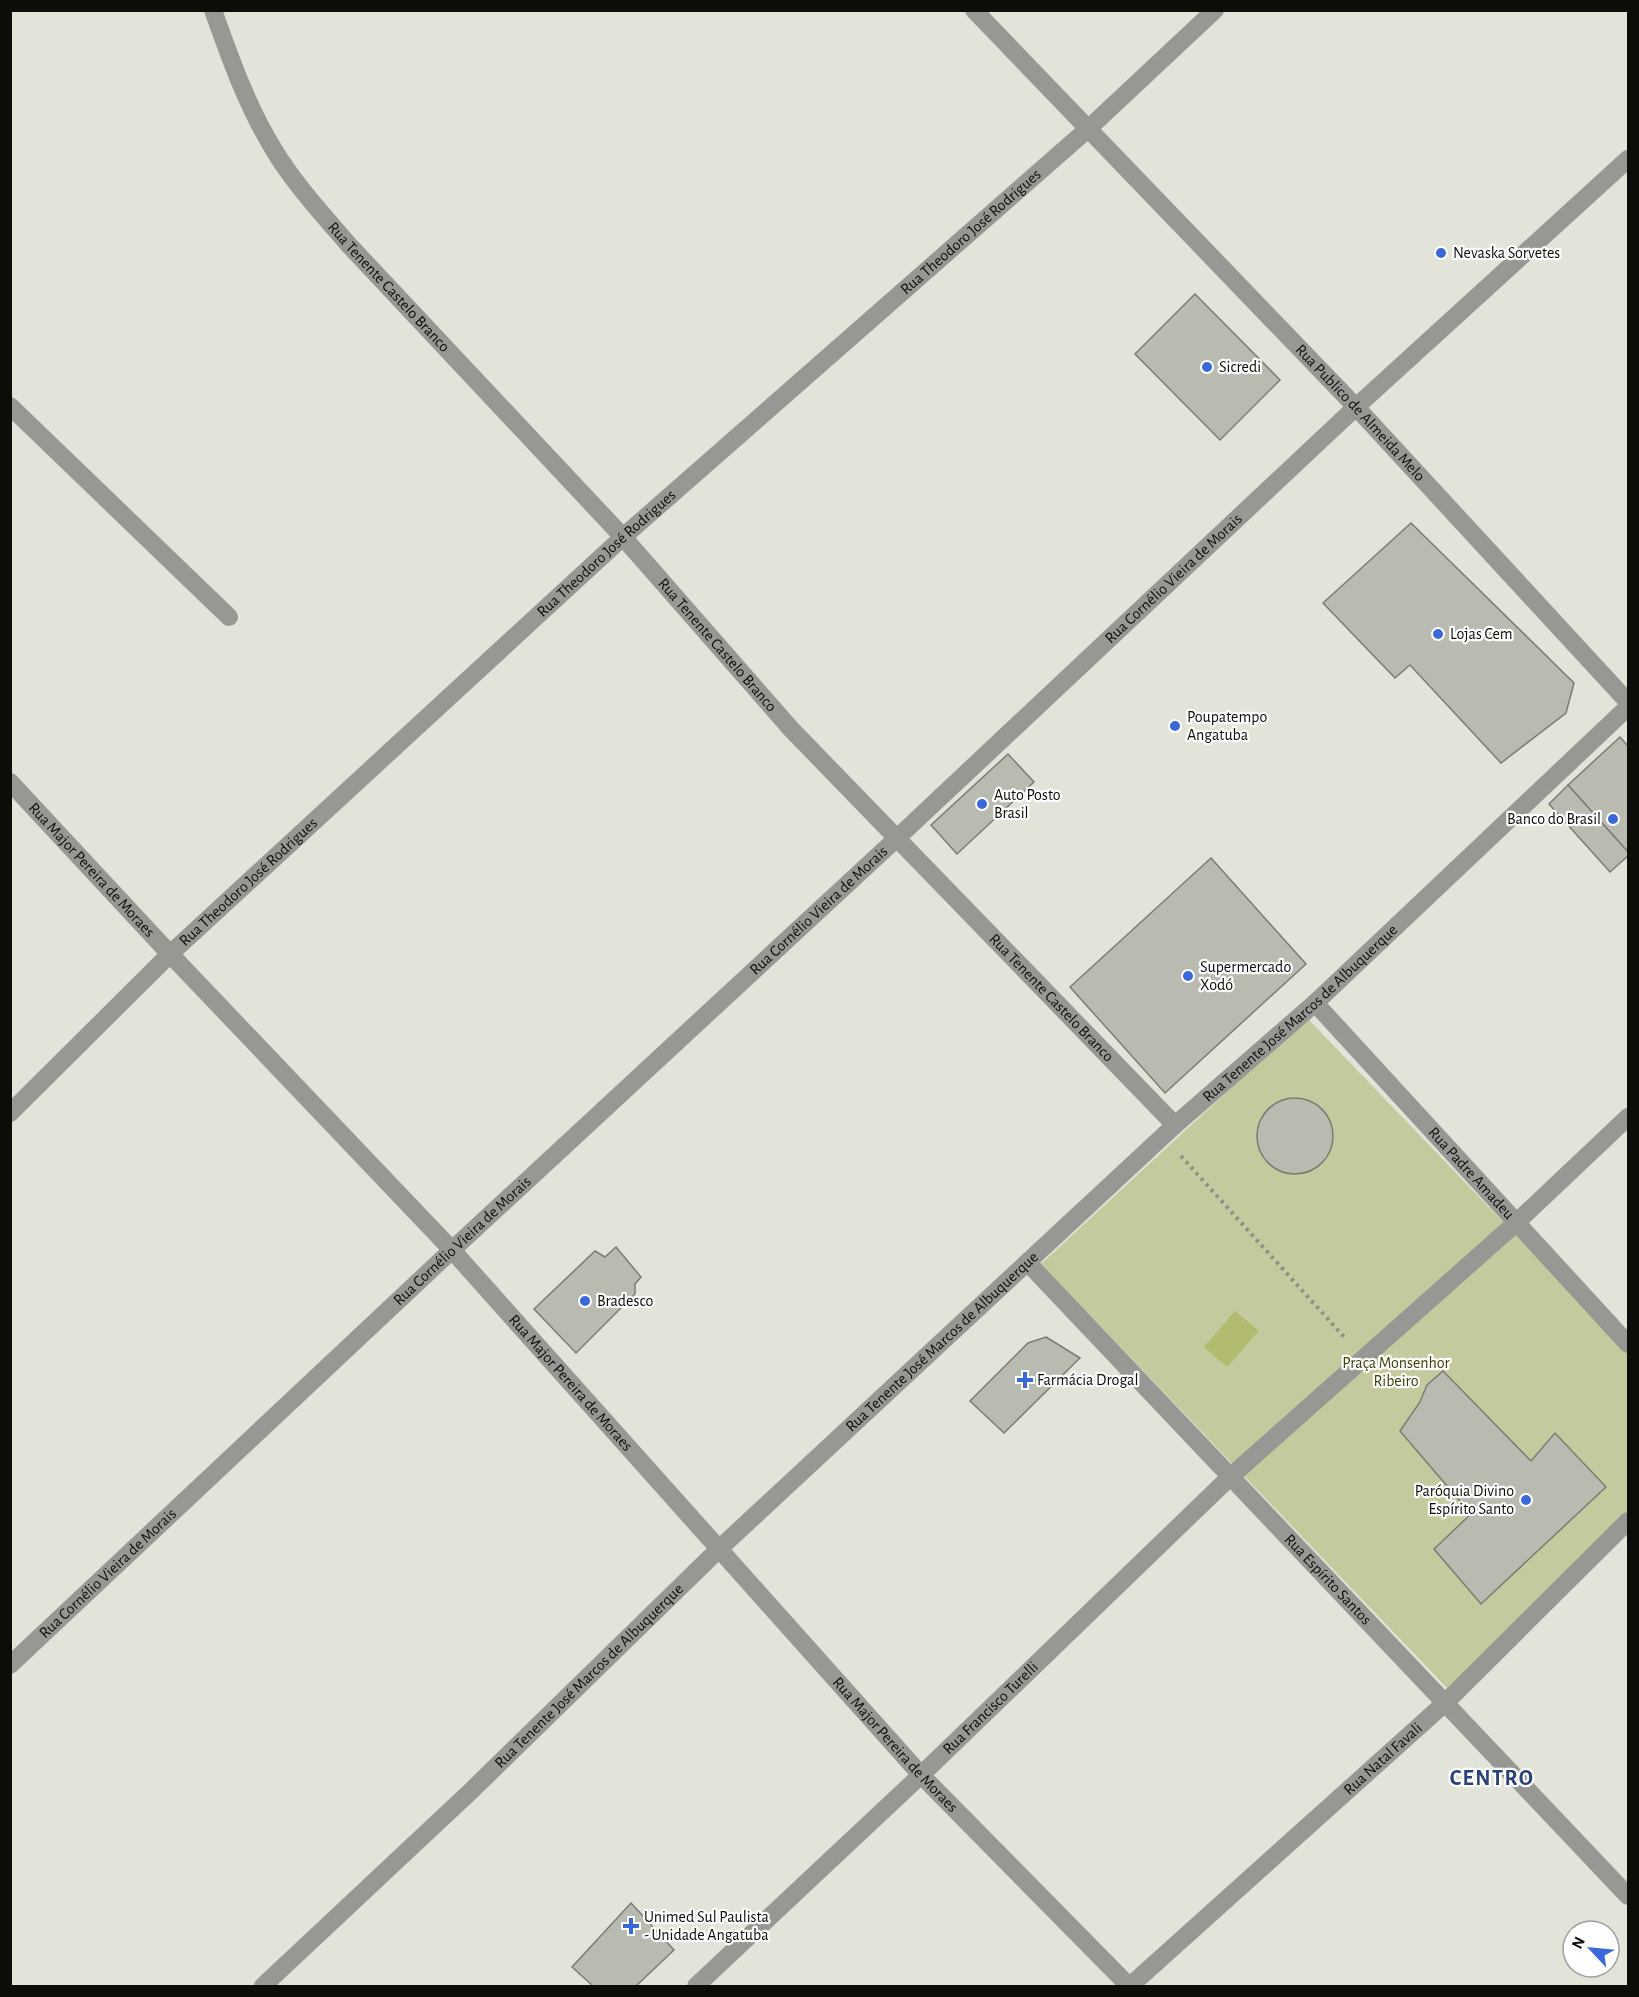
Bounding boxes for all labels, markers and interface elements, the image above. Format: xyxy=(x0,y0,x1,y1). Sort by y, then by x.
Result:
street label: Rua Theodoro José Rodrigues xyxy=(898,166,1044,297)
street label: Rua Tenente Castelo Branco xyxy=(325,219,453,355)
place label: Nevaska Sorvetes xyxy=(1453,245,1560,261)
marker: Nevaska Sorvetes xyxy=(1434,246,1448,260)
street label: Rua Publico de Almeida Melo xyxy=(1292,341,1428,484)
place label: Sicredi xyxy=(1219,359,1261,375)
marker: Sicredi xyxy=(1200,360,1214,374)
street label: Rua Theodoro José Rodrigues xyxy=(534,487,679,620)
street label: Rua Cornélio Vieira de Morais xyxy=(1102,510,1245,646)
street label: Rua Tenente Castelo Branco xyxy=(655,575,780,715)
place label: Lojas Cem xyxy=(1450,626,1513,643)
marker: Lojas Cem xyxy=(1431,627,1445,641)
place label: Poupatempo Angatuba xyxy=(1187,709,1267,743)
marker: Poupatempo Angatuba xyxy=(1168,719,1182,733)
place label: Auto Posto Brasil xyxy=(994,787,1061,821)
marker: Auto Posto Brasil xyxy=(975,797,989,811)
street label: Rua Major Pereira de Moraes xyxy=(26,800,158,940)
place label: Banco do Brasil xyxy=(1507,811,1601,827)
marker: Banco do Brasil xyxy=(1606,812,1620,826)
street label: Rua Theodoro José Rodrigues xyxy=(176,815,320,949)
street label: Rua Cornélio Vieira de Morais xyxy=(747,843,891,978)
street label: Rua Tenente José Marcos de Albuquerque xyxy=(1200,922,1401,1105)
street label: Rua Tenente Castelo Branco xyxy=(986,931,1117,1065)
place label: Supermercado Xodó xyxy=(1200,959,1291,993)
marker: Supermercado Xodó xyxy=(1181,969,1195,983)
street label: Rua Padre Amadeu xyxy=(1425,1124,1517,1222)
street label: Rua Cornélio Vieira de Morais xyxy=(390,1173,534,1309)
street label: Rua Tenente José Marcos de Albuquerque xyxy=(843,1249,1041,1435)
place label: Bradesco xyxy=(597,1293,654,1309)
marker: Bradesco xyxy=(578,1294,592,1308)
street label: Rua Major Pereira de Moraes xyxy=(506,1312,636,1454)
park label: Praça Monsenhor Ribeiro xyxy=(1342,1355,1451,1389)
place label: Farmácia Drogal xyxy=(1037,1372,1138,1388)
marker: Farmácia Drogal xyxy=(1018,1373,1032,1387)
place label: Paróquia Divino Espírito Santo xyxy=(1415,1483,1514,1517)
marker: Paróquia Divino Espírito Santo xyxy=(1519,1493,1533,1507)
street label: Rua Cornélio Vieira de Morais xyxy=(36,1505,179,1641)
street label: Rua Espírito Santos xyxy=(1281,1531,1374,1628)
street label: Rua Tenente José Marcos de Albuquerque xyxy=(492,1581,686,1771)
street label: Rua Francisco Turelli xyxy=(940,1659,1041,1757)
street label: Rua Major Pereira de Moraes xyxy=(830,1674,961,1815)
street label: Rua Natal Favali xyxy=(1341,1720,1425,1798)
district label: CENTRO xyxy=(1450,1767,1534,1789)
place label: Unimed Sul Paulista - Unidade Angatuba xyxy=(644,1909,769,1943)
marker: Unimed Sul Paulista - Unidade Angatuba xyxy=(622,1917,640,1935)
north arrow xyxy=(1561,1919,1621,1979)
text: N xyxy=(1569,1934,1588,1951)

